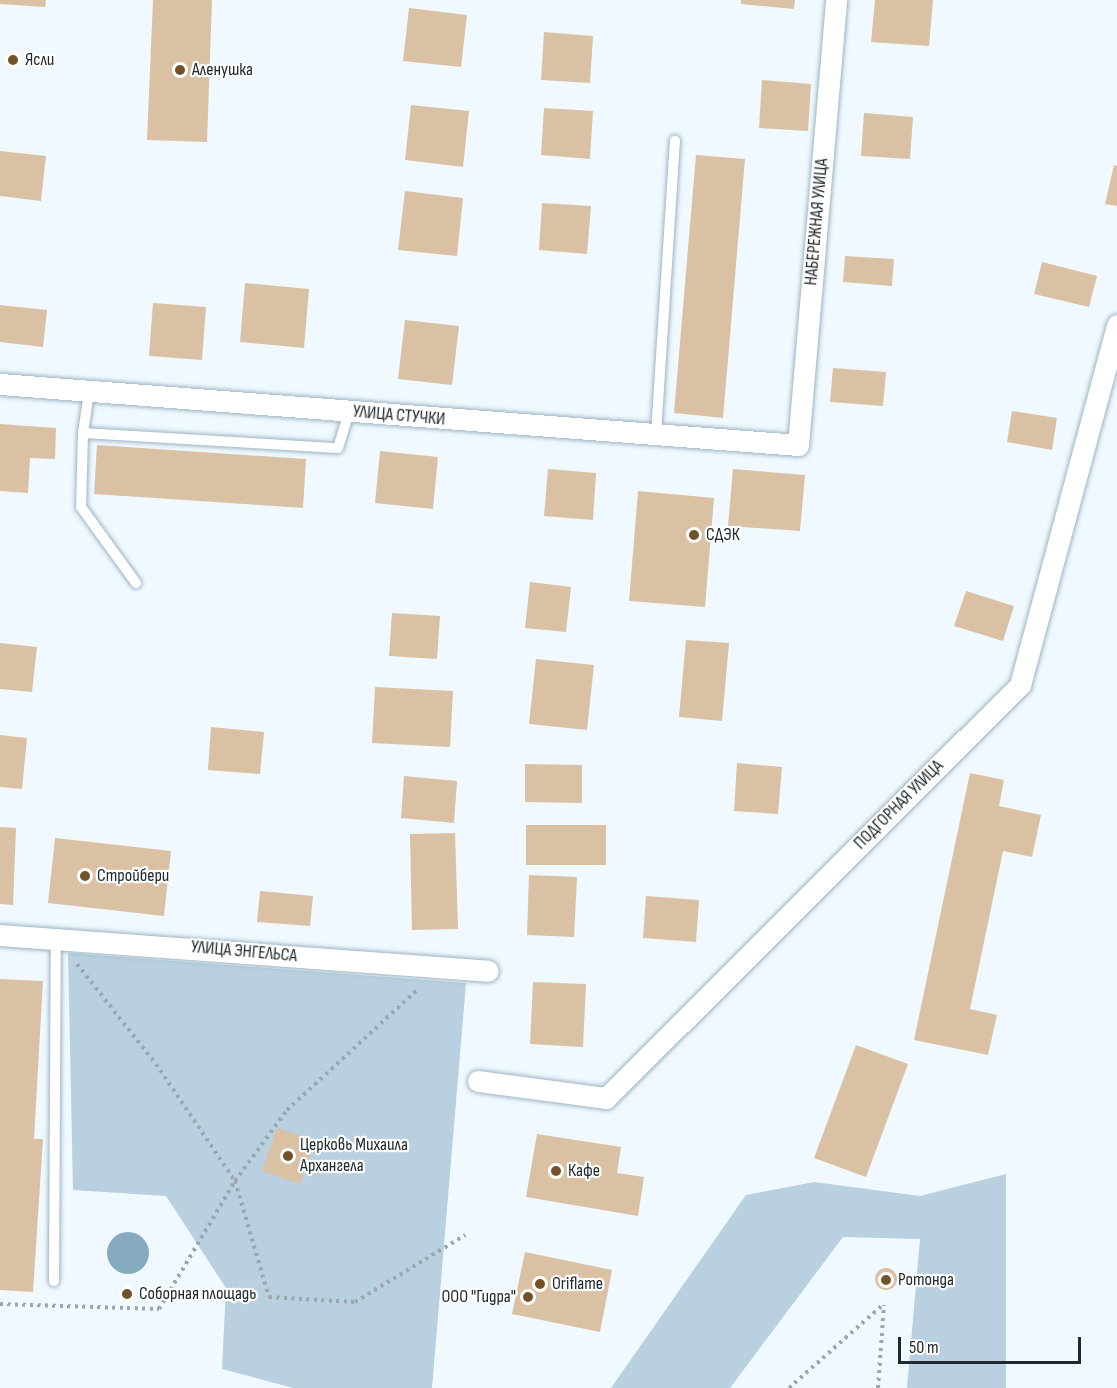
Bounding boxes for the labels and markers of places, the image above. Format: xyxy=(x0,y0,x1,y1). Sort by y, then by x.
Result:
place label: Ясли xyxy=(25,49,54,71)
marker: Ясли xyxy=(6,53,20,67)
place label: Аленушка xyxy=(192,59,253,81)
marker: Аленушка xyxy=(173,63,187,77)
place label: СДЭК xyxy=(706,524,740,546)
marker: СДЭК xyxy=(687,528,701,542)
place label: Стройбери xyxy=(97,865,169,887)
marker: Стройбери xyxy=(78,869,92,883)
place label: Церковь Михаила Архангела xyxy=(300,1135,408,1178)
marker: Церковь Михаила Архангела xyxy=(281,1149,295,1163)
place label: Кафе xyxy=(568,1160,600,1182)
marker: Кафе xyxy=(549,1164,563,1178)
place label: Ротонда xyxy=(898,1269,954,1291)
place label: Oriflame xyxy=(552,1273,603,1295)
marker: Ротонда xyxy=(879,1273,893,1287)
marker: Oriflame xyxy=(533,1277,547,1291)
place label: Соборная площадь xyxy=(139,1283,256,1305)
place label: ООО "Гидра" xyxy=(441,1286,516,1308)
marker: Соборная площадь xyxy=(120,1287,134,1301)
marker: ООО "Гидра" xyxy=(521,1290,535,1304)

